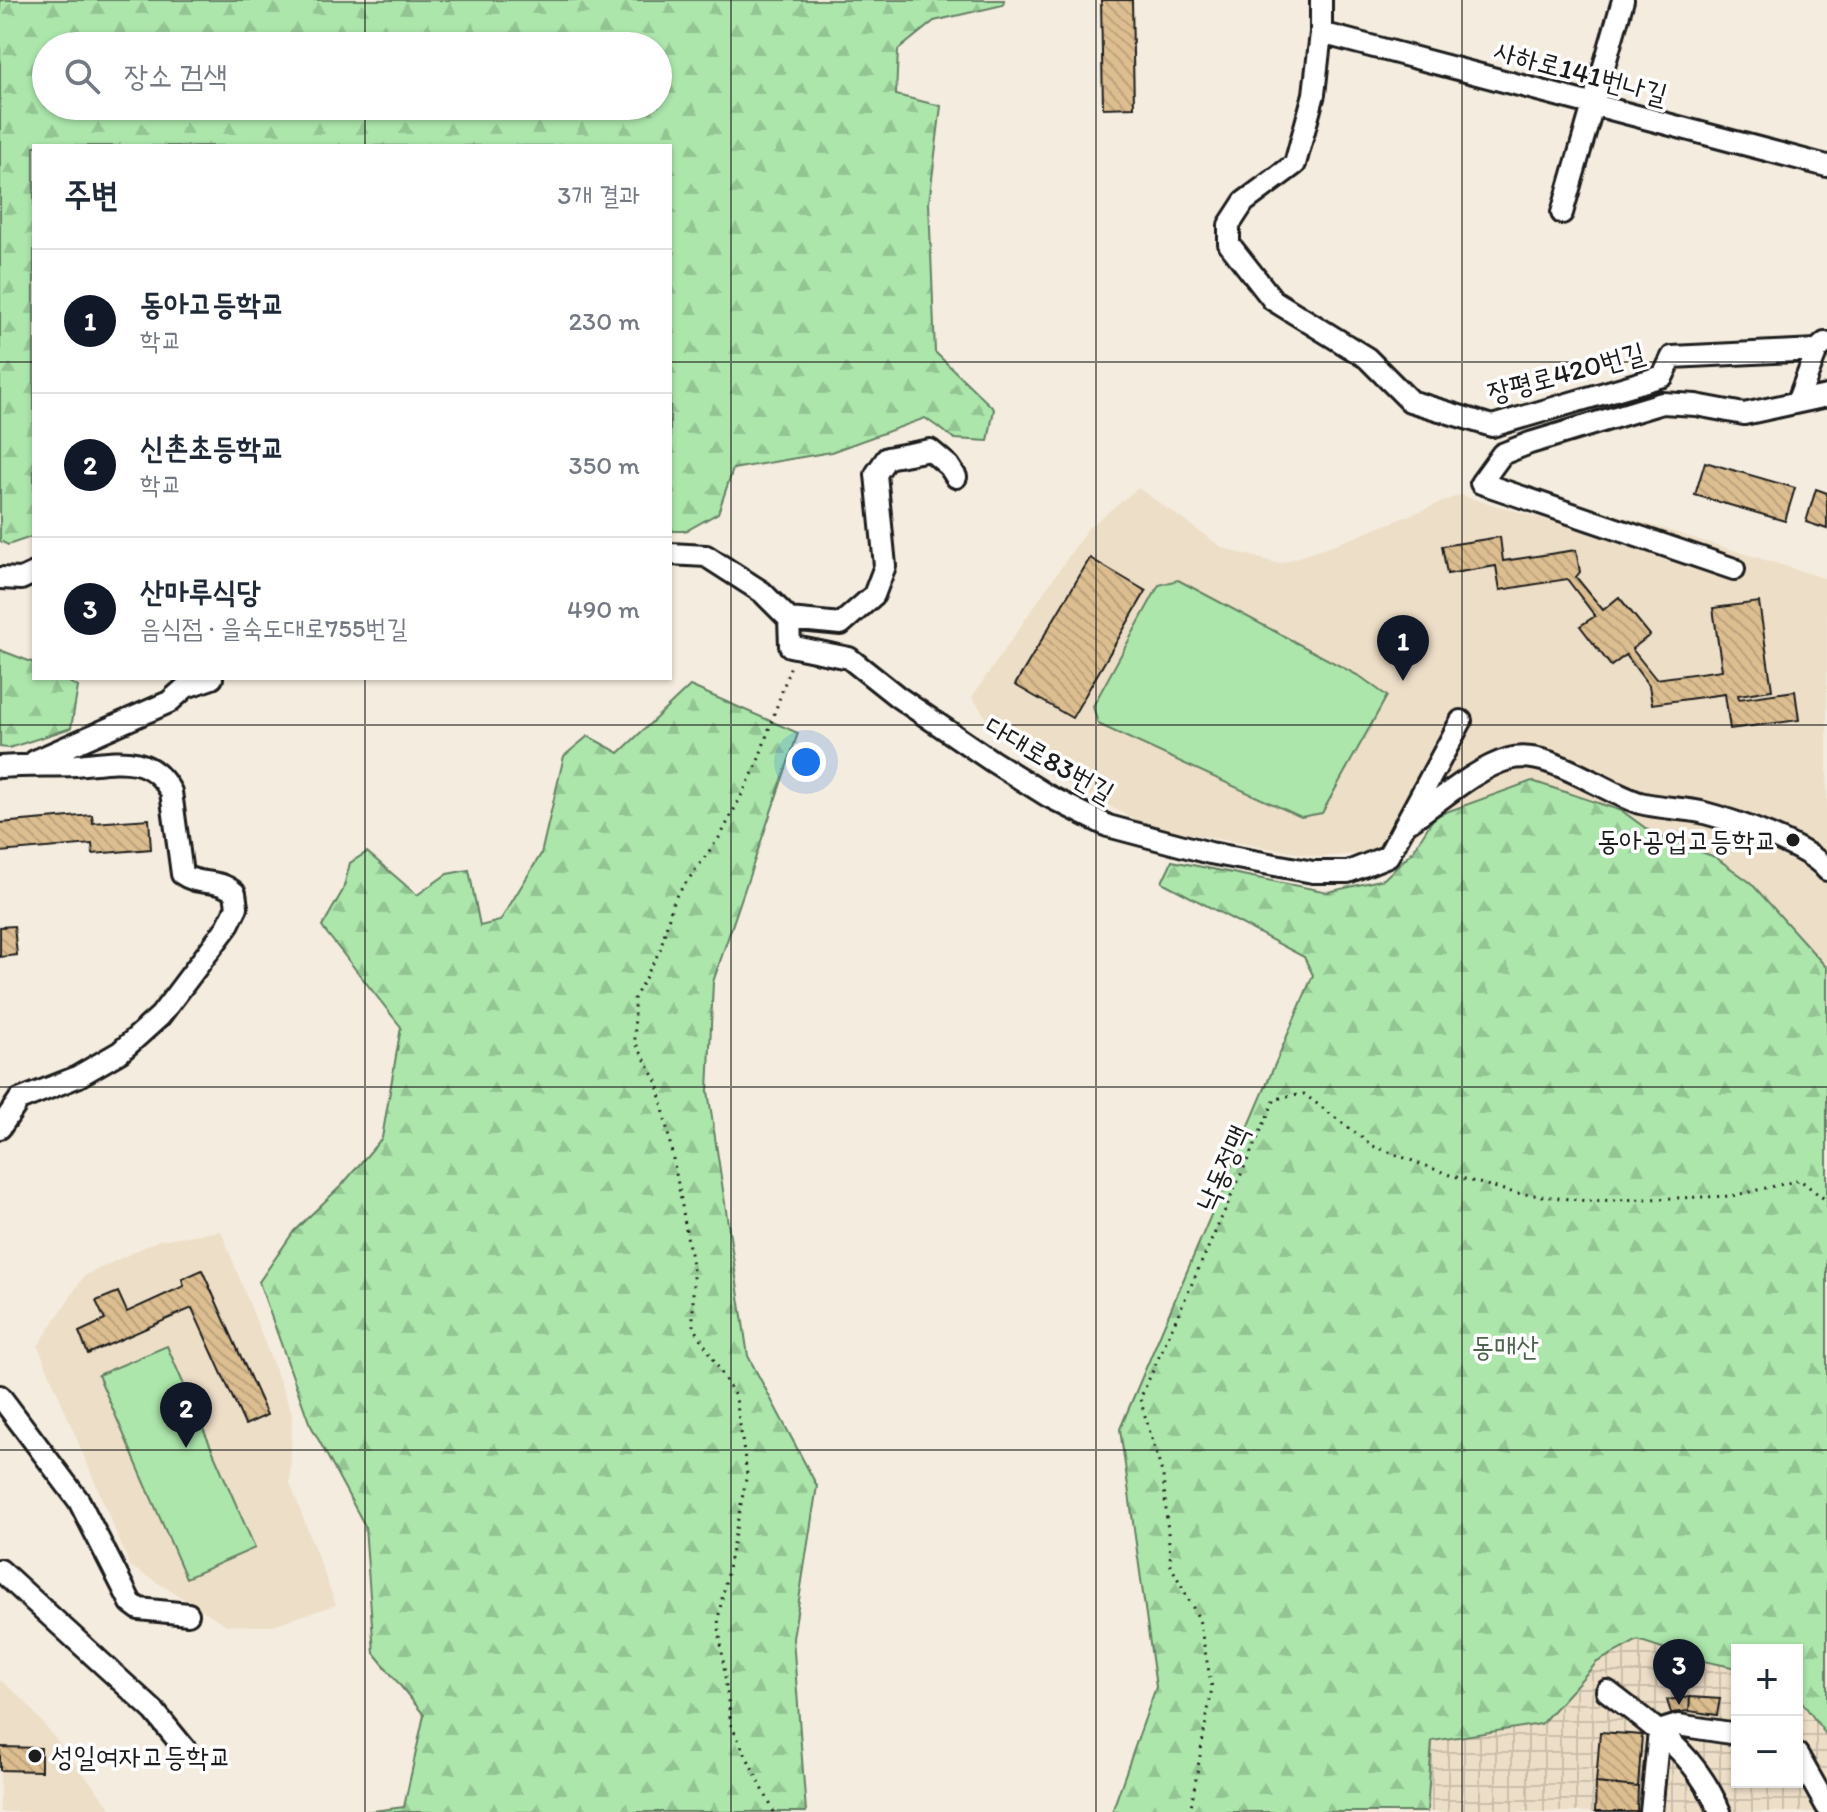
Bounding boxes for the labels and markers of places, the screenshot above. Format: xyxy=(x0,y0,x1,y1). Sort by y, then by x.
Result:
pin: 1 xyxy=(1377,615,1429,681)
place label: 동아공업고등학교 xyxy=(1597,823,1777,857)
marker: 동아공업고등학교 xyxy=(1784,831,1802,849)
pin: 2 xyxy=(160,1382,212,1448)
pin: 3 xyxy=(1653,1639,1705,1705)
place label: 성일여자고등학교 xyxy=(51,1739,231,1773)
marker: 성일여자고등학교 xyxy=(26,1747,44,1765)

